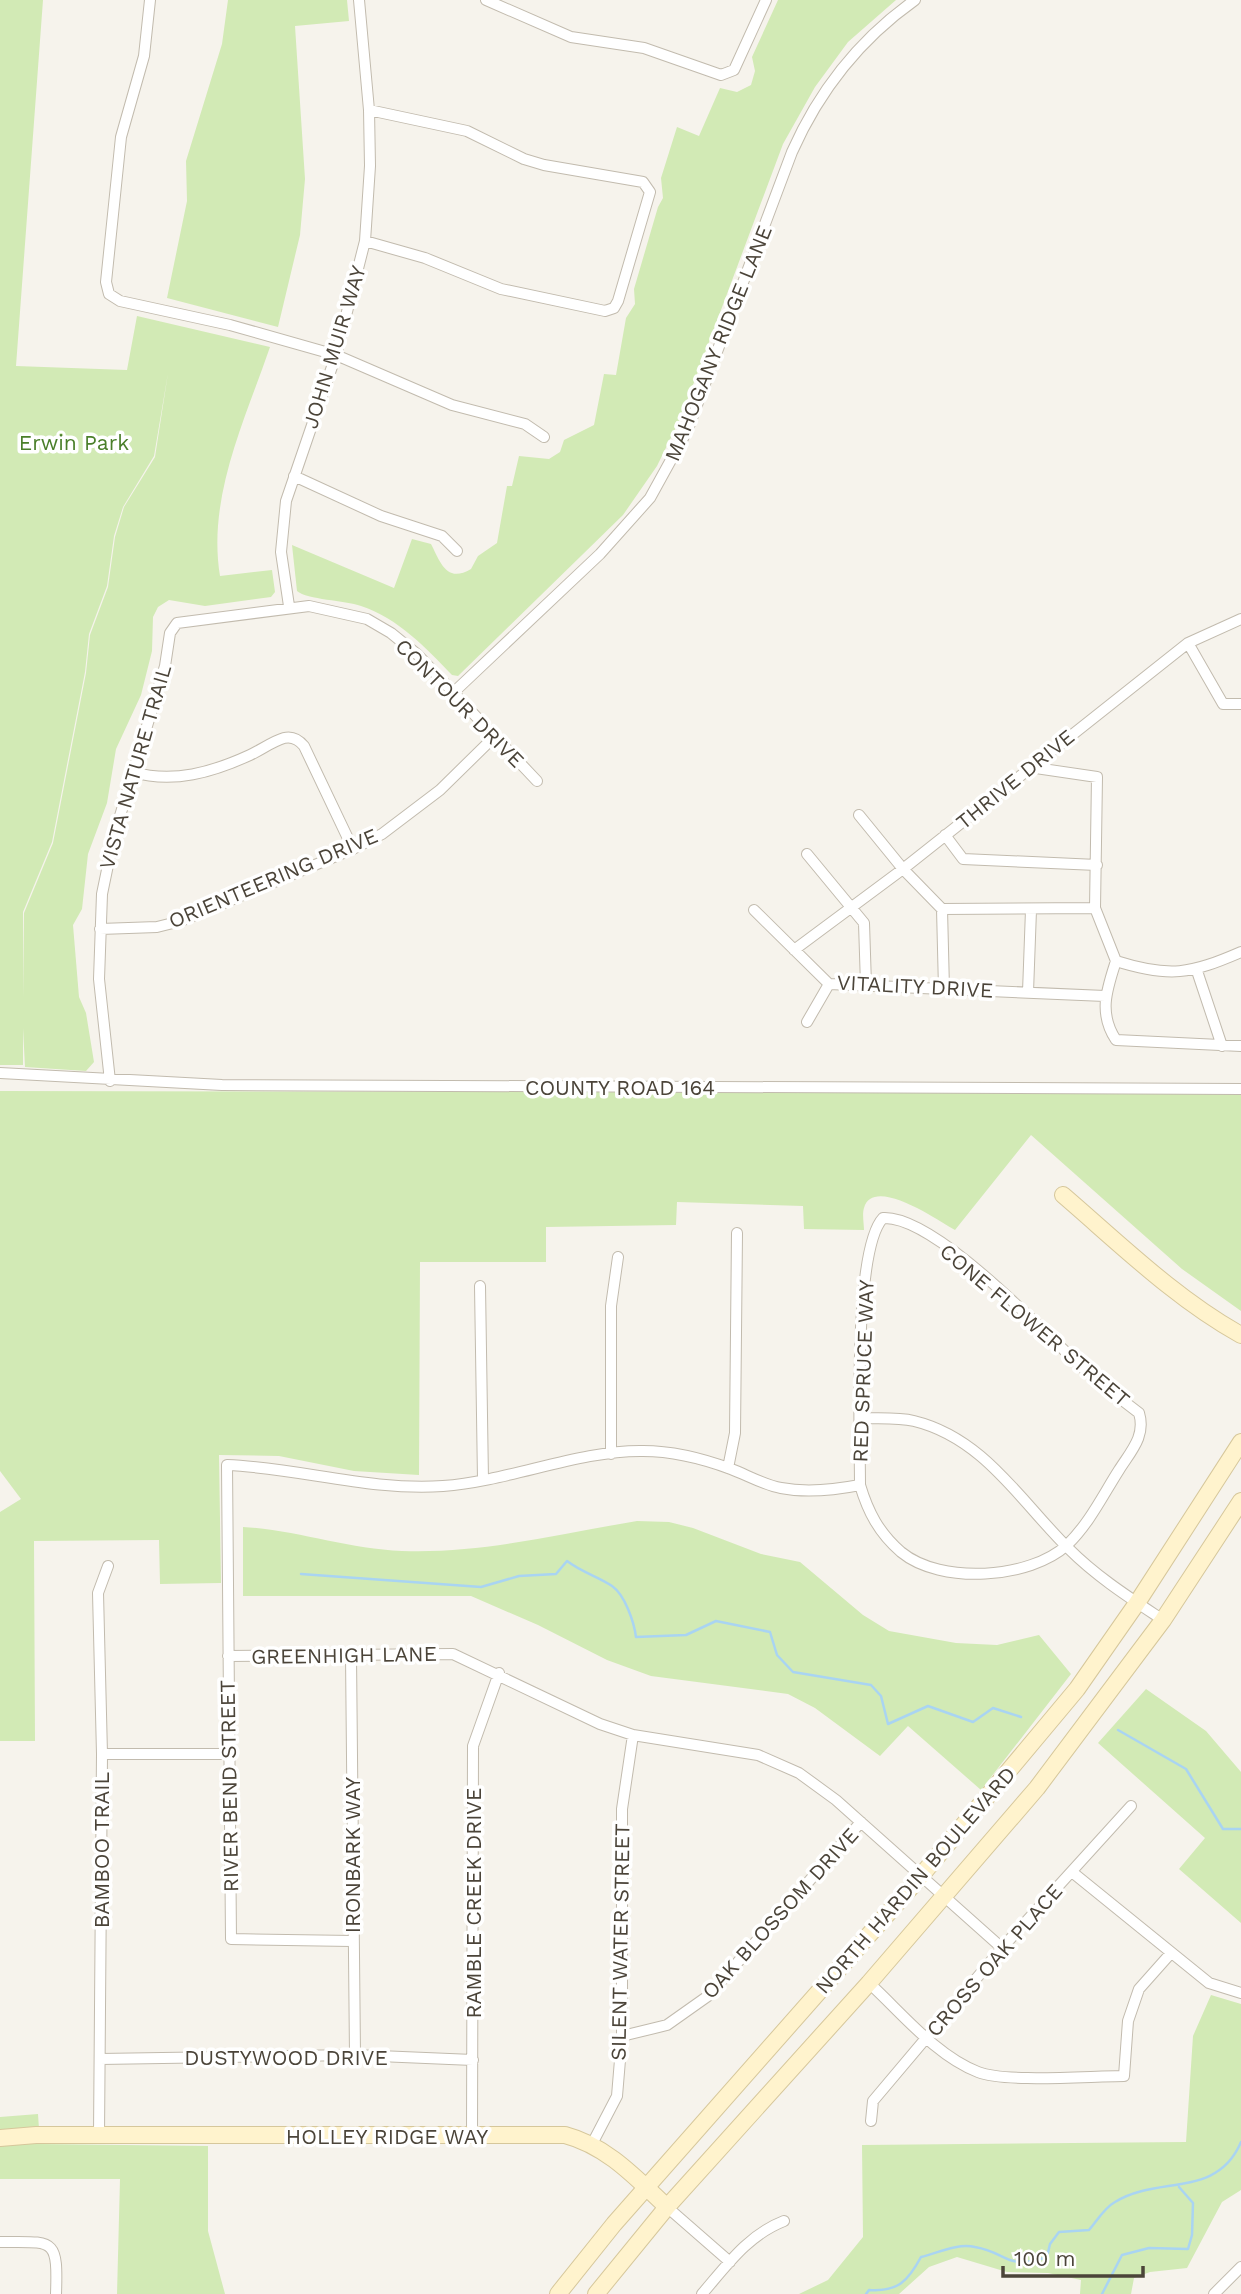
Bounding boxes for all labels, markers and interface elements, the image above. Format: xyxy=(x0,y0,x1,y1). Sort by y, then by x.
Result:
street label: MAHOGANY RIDGE LANE xyxy=(659,221,777,465)
street label: JOHN MUIR WAY xyxy=(297,263,371,431)
park label: Erwin Park xyxy=(19,430,129,455)
street label: CONTOUR DRIVE xyxy=(390,633,530,773)
street label: VISTA NATURE TRAIL xyxy=(94,662,176,872)
street label: THRIVE DRIVE xyxy=(951,724,1079,834)
street label: ORIENTEERING DRIVE xyxy=(165,823,381,933)
street label: VITALITY DRIVE xyxy=(836,969,994,1003)
street label: COUNTY ROAD 164 xyxy=(525,1075,715,1100)
street label: CONE FLOWER STREET xyxy=(935,1238,1135,1412)
street label: RED SPRUCE WAY xyxy=(847,1279,879,1463)
street label: GREENHIGH LANE xyxy=(251,1641,437,1669)
street label: RIVER BEND STREET xyxy=(215,1679,243,1892)
street label: NORTH HARDIN BOULEVARD xyxy=(810,1761,1020,1999)
street label: BAMBOO TRAIL xyxy=(89,1772,114,1928)
street label: IRONBARK WAY xyxy=(340,1777,365,1933)
street label: RAMBLE CREEK DRIVE xyxy=(461,1788,486,2018)
street label: OAK BLOSSOM DRIVE xyxy=(697,1822,863,2004)
street label: SILENT WATER STREET xyxy=(605,1823,635,2061)
street label: CROSS OAK PLACE xyxy=(921,1878,1067,2042)
street label: DUSTYWOOD DRIVE xyxy=(184,2045,388,2070)
street label: HOLLEY RIDGE WAY xyxy=(286,2124,488,2149)
scale bar xyxy=(1003,2234,1143,2278)
text: 100 m xyxy=(1014,2246,1076,2271)

